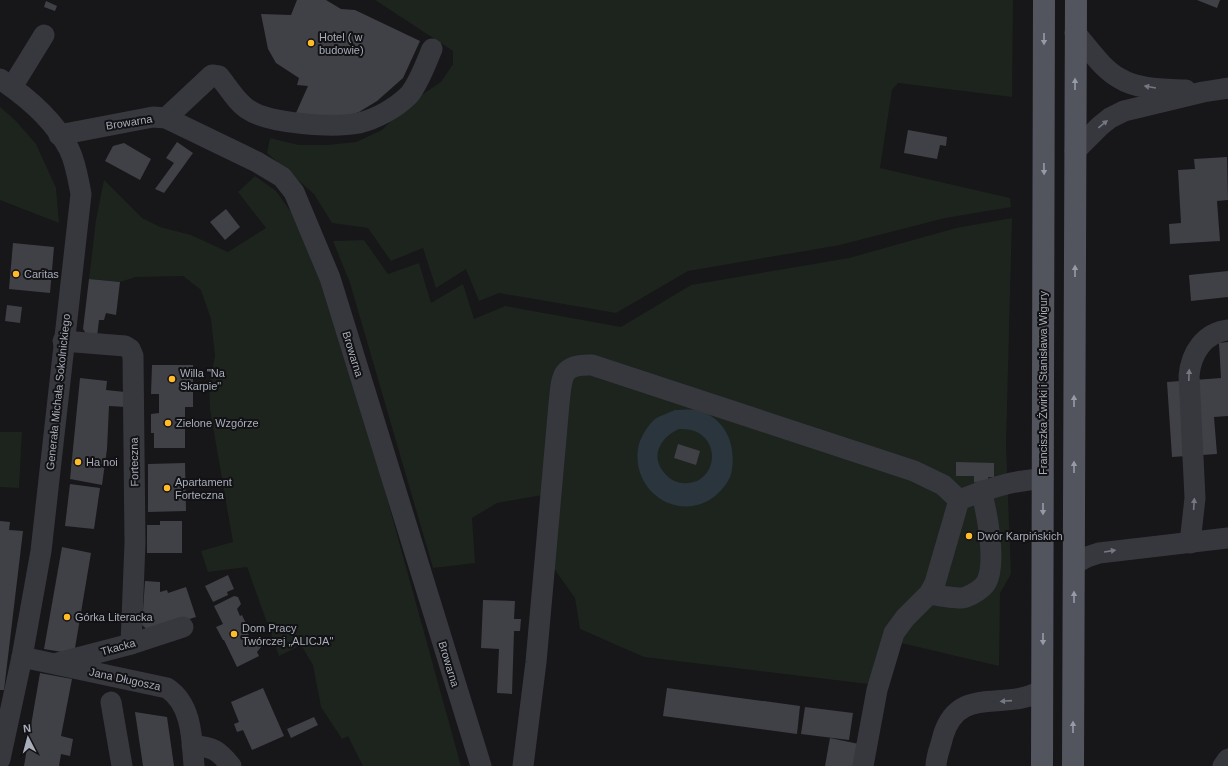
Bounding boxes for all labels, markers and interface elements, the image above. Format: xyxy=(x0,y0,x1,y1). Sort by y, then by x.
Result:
place label: Hotel ( w budowie) xyxy=(319,31,364,56)
one-way arrow xyxy=(1041,33,1047,46)
marker: Hotel ( w budowie) xyxy=(306,38,316,48)
one-way arrow xyxy=(1072,77,1078,90)
one-way arrow xyxy=(1144,84,1156,90)
street label: Browarna xyxy=(105,112,154,132)
one-way arrow xyxy=(1097,119,1108,128)
one-way arrow xyxy=(1041,163,1047,176)
one-way arrow xyxy=(1072,264,1078,277)
place label: Caritas xyxy=(24,268,59,280)
marker: Caritas xyxy=(11,269,21,279)
street label: Franciszka Żwirki i Stanisława Wigury xyxy=(1037,291,1049,475)
street label: Generała Michała Sokolnickiego xyxy=(44,313,72,471)
street label: Browarna xyxy=(340,330,366,379)
place label: Willa "Na Skarpie" xyxy=(180,367,226,392)
one-way arrow xyxy=(1186,368,1192,381)
marker: Willa "Na Skarpie" xyxy=(167,374,177,384)
one-way arrow xyxy=(1071,394,1077,407)
place label: Zielone Wzgórze xyxy=(176,417,259,429)
marker: Zielone Wzgórze xyxy=(163,418,173,428)
street label: Forteczna xyxy=(128,437,140,487)
place label: Ha noi xyxy=(86,456,118,468)
marker: Ha noi xyxy=(73,457,83,467)
one-way arrow xyxy=(1071,460,1077,473)
place label: Apartament Forteczna xyxy=(175,476,232,501)
marker: Apartament Forteczna xyxy=(162,483,172,493)
one-way arrow xyxy=(1191,498,1198,510)
one-way arrow xyxy=(1040,503,1046,516)
place label: Dwór Karpińskich xyxy=(977,530,1063,542)
marker: Dwór Karpińskich xyxy=(964,531,974,541)
one-way arrow xyxy=(1104,548,1117,554)
one-way arrow xyxy=(1071,590,1077,603)
place label: Górka Literacka xyxy=(75,611,154,623)
marker: Górka Literacka xyxy=(62,612,72,622)
place label: Dom Pracy Twórczej „ALICJA" xyxy=(242,622,333,647)
marker: Dom Pracy Twórczej „ALICJA" xyxy=(229,629,239,639)
one-way arrow xyxy=(1040,633,1046,646)
street label: Tkacka xyxy=(99,636,138,657)
street label: Browarna xyxy=(436,640,462,689)
street label: Jana Długosza xyxy=(88,666,163,693)
one-way arrow xyxy=(1000,697,1012,704)
north arrow xyxy=(8,718,48,758)
one-way arrow xyxy=(1070,720,1076,733)
text: N xyxy=(22,722,32,734)

